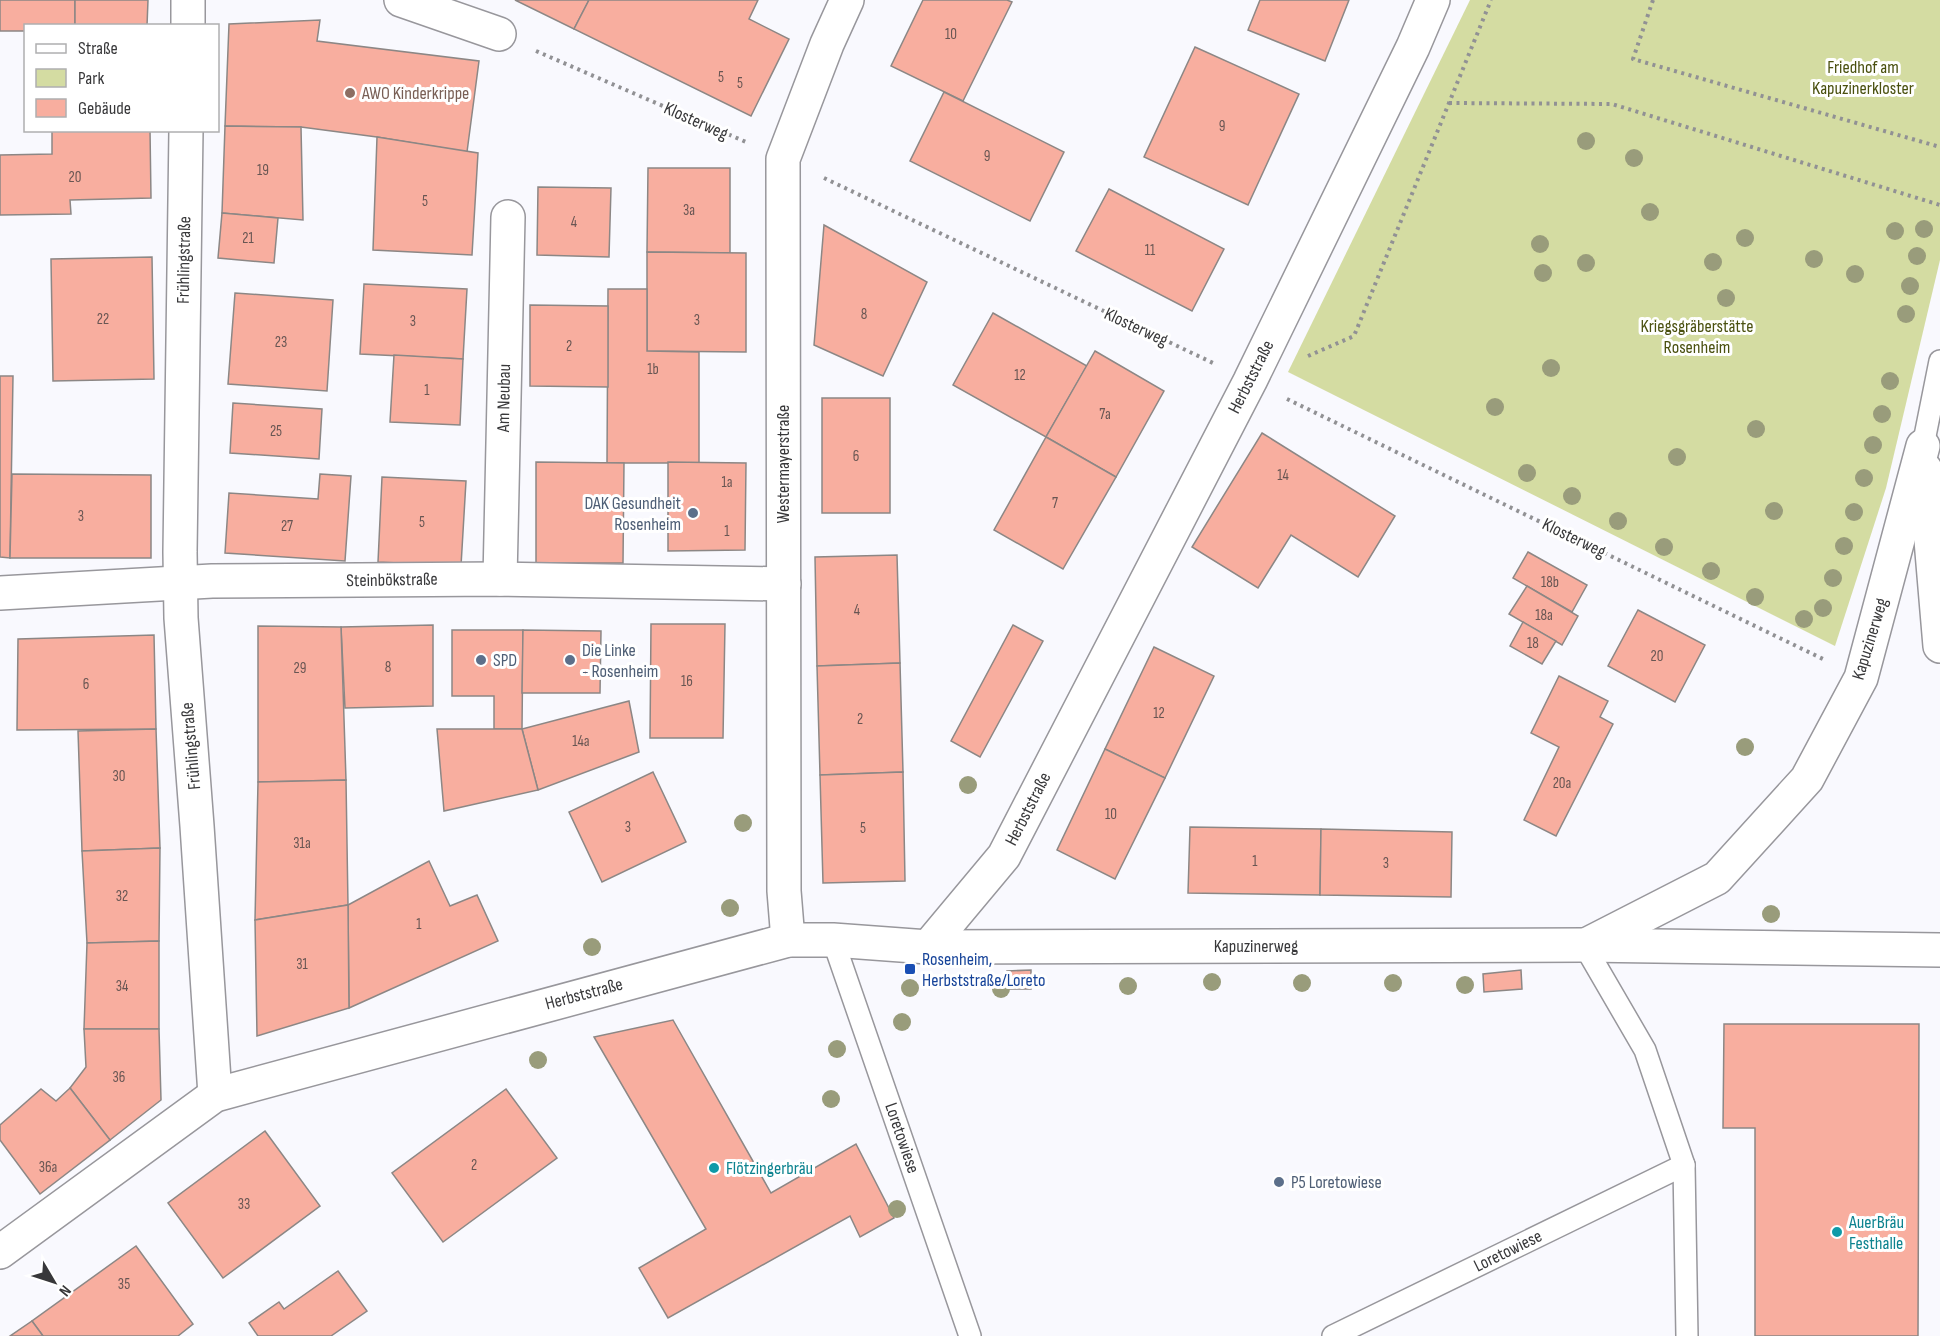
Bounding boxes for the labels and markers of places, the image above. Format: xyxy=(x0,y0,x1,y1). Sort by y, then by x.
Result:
place label: AWO Kinderkrippe xyxy=(361,83,469,104)
marker: AWO Kinderkrippe xyxy=(343,86,357,100)
place label: DAK Gesundheit Rosenheim xyxy=(584,493,682,535)
marker: DAK Gesundheit Rosenheim xyxy=(686,506,700,520)
place label: Die Linke - Rosenheim xyxy=(582,640,658,682)
place label: SPD xyxy=(493,650,517,671)
marker: SPD xyxy=(474,653,488,667)
marker: Die Linke - Rosenheim xyxy=(563,653,577,667)
place label: Rosenheim, Herbststraße/Loreto xyxy=(922,949,1045,991)
marker: Rosenheim, Herbststraße/Loreto xyxy=(903,962,917,976)
place label: Flötzingerbräu xyxy=(726,1158,813,1179)
marker: Flötzingerbräu xyxy=(707,1161,721,1175)
place label: P5 Loretowiese xyxy=(1291,1172,1382,1193)
marker: P5 Loretowiese xyxy=(1272,1175,1286,1189)
place label: AuerBräu Festhalle xyxy=(1848,1212,1904,1254)
marker: AuerBräu Festhalle xyxy=(1830,1225,1844,1239)

